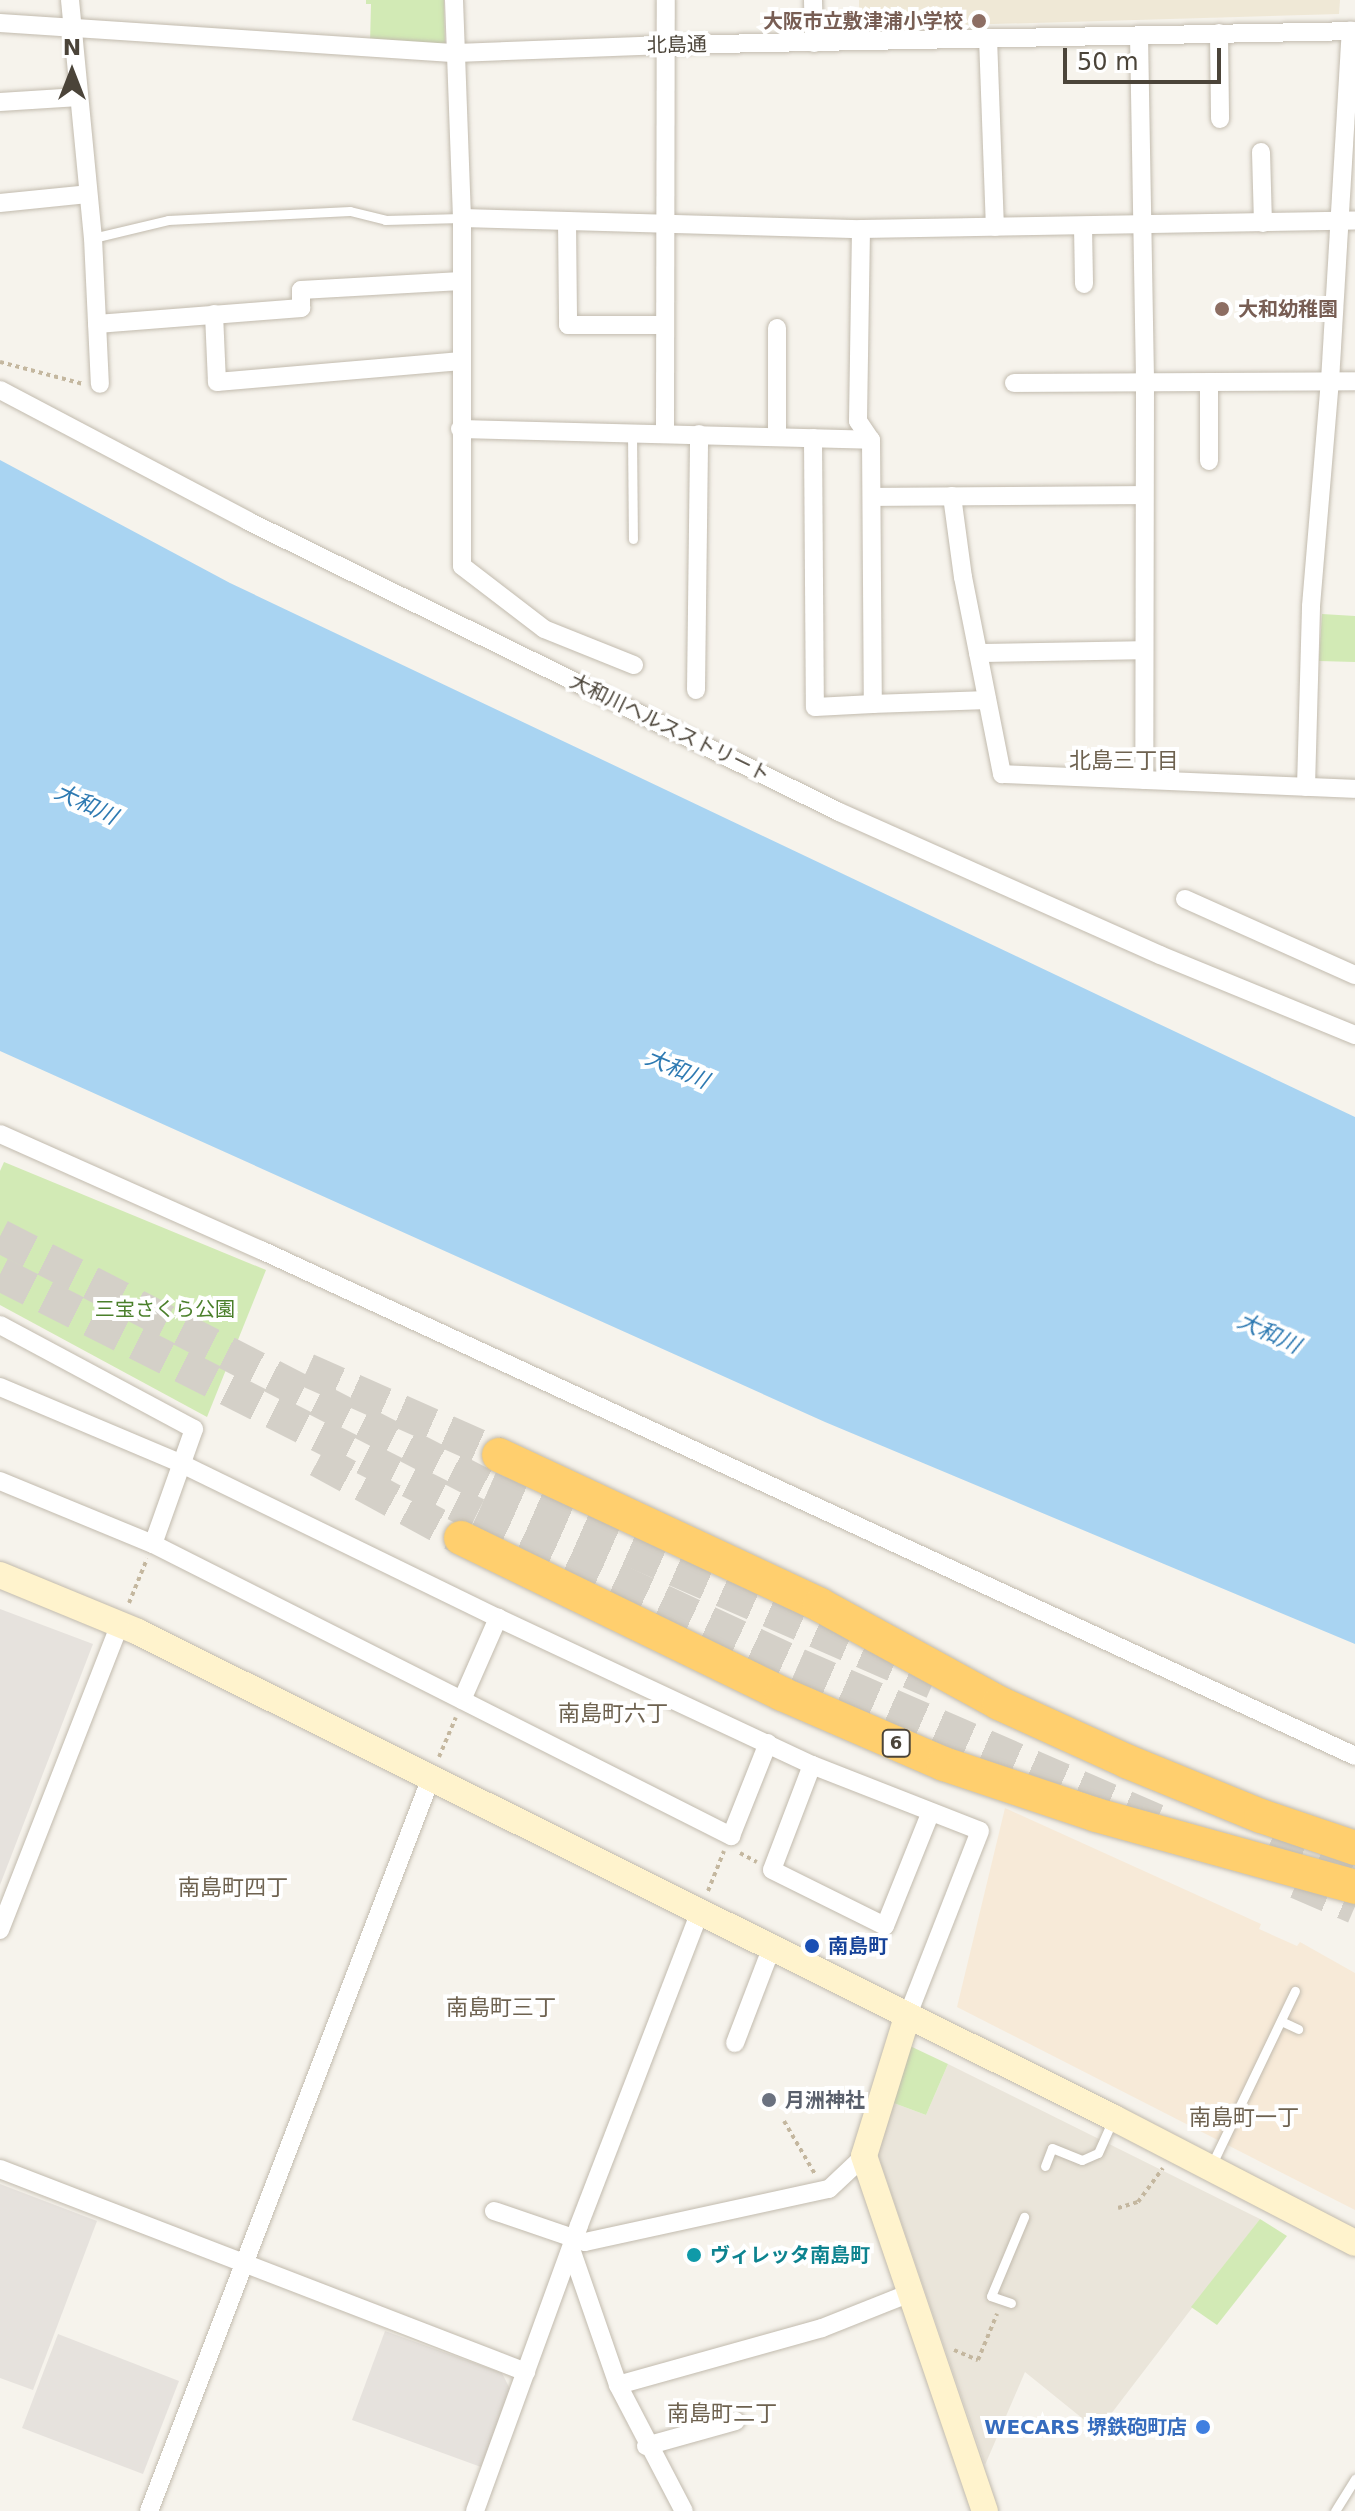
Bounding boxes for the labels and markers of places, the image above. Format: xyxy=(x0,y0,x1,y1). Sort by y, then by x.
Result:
place label: 大阪市立敷津浦小学校 xyxy=(763,9,963,33)
marker: 大阪市立敷津浦小学校 xyxy=(970,12,988,30)
place label: 大和幼稚園 xyxy=(1238,297,1338,321)
marker: 大和幼稚園 xyxy=(1213,300,1231,318)
place label: 南島町 xyxy=(828,1934,888,1958)
marker: 南島町 xyxy=(803,1937,821,1955)
place label: 月洲神社 xyxy=(785,2088,865,2112)
marker: 月洲神社 xyxy=(760,2091,778,2109)
place label: ヴィレッタ南島町 xyxy=(710,2243,870,2267)
marker: ヴィレッタ南島町 xyxy=(685,2246,703,2264)
place label: WECARS 堺鉄砲町店 xyxy=(984,2415,1187,2439)
marker: WECARS 堺鉄砲町店 xyxy=(1194,2418,1212,2436)

